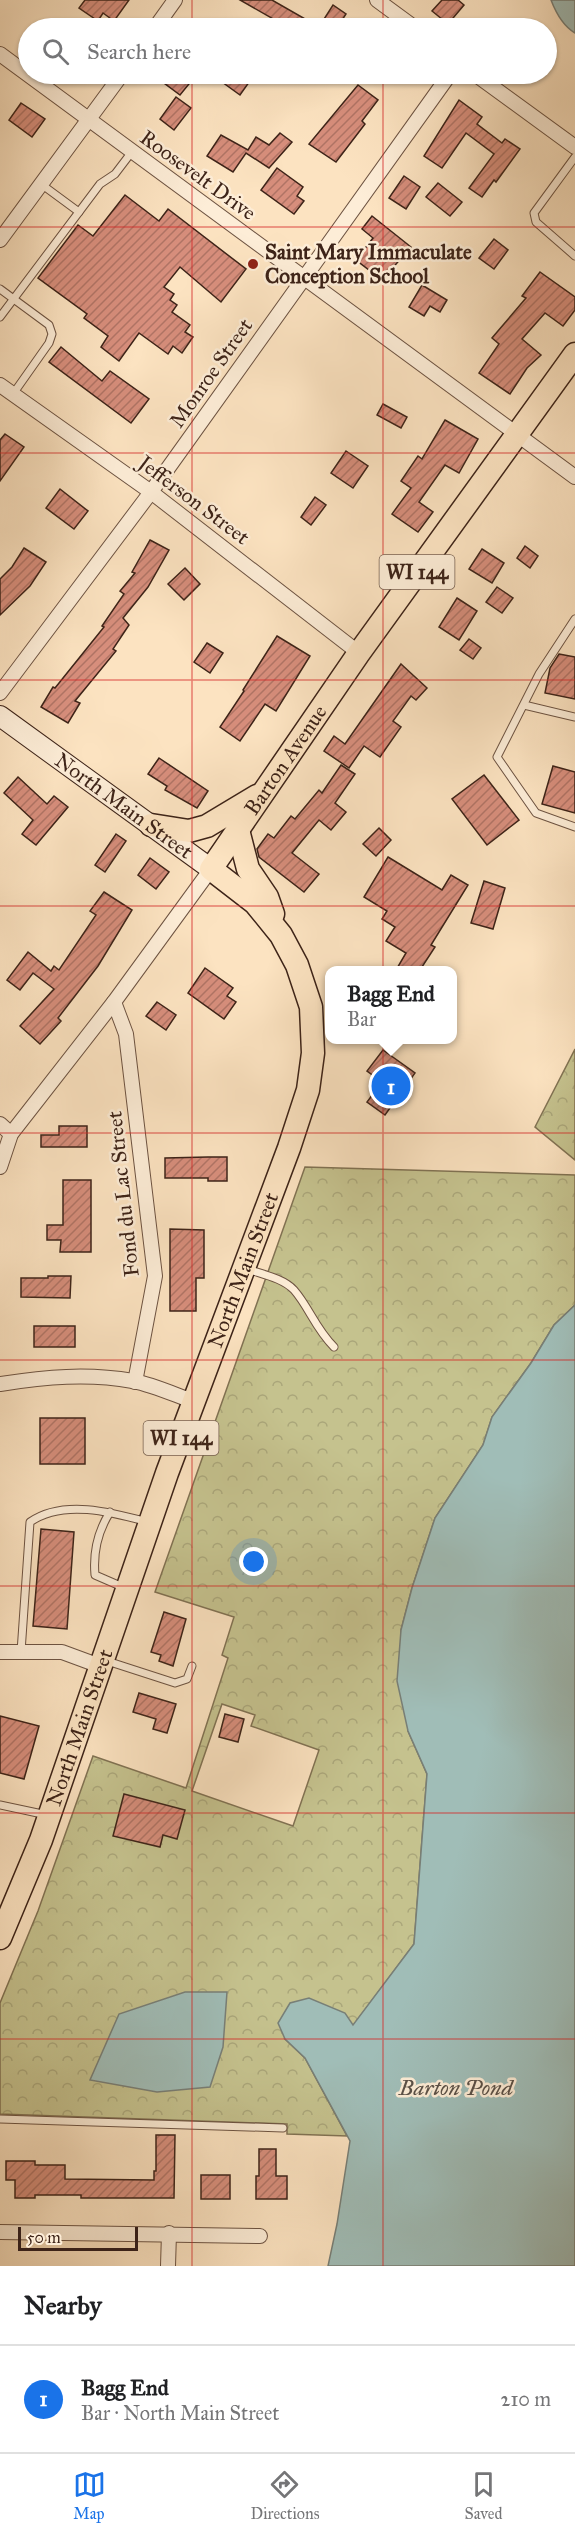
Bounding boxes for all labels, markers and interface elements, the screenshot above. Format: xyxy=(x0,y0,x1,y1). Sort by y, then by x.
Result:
search box xyxy=(18,18,557,84)
icon: search xyxy=(39,35,72,68)
text: Search here xyxy=(87,38,191,65)
street label: Roosevelt Drive xyxy=(135,124,261,226)
place label: Saint Mary Immaculate Conception School xyxy=(265,239,472,289)
marker: Saint Mary Immaculate Conception School xyxy=(246,257,260,271)
street label: Monroe Street xyxy=(164,313,259,433)
street label: Jefferson Street xyxy=(132,449,255,551)
road number: WI 144 xyxy=(380,555,454,589)
street label: Barton Avenue xyxy=(239,700,333,820)
street label: North Main Street xyxy=(50,747,198,865)
popup xyxy=(325,966,457,1044)
text: Bagg End xyxy=(347,980,435,1007)
text: Bar xyxy=(347,1007,376,1031)
pin: 1 xyxy=(372,1064,410,1108)
street label: Fond du Lac Street xyxy=(101,1109,145,1278)
street label: North Main Street xyxy=(202,1188,284,1351)
road number: WI 144 xyxy=(144,1421,219,1455)
your location xyxy=(239,1547,268,1576)
street label: North Main Street xyxy=(41,1645,119,1809)
water label: Barton Pond xyxy=(398,2074,515,2101)
scale bar xyxy=(18,2224,138,2252)
text: 50 m xyxy=(27,2228,61,2247)
text: Nearby xyxy=(24,2289,102,2321)
text: Bagg End xyxy=(81,2374,169,2401)
text: 1 xyxy=(40,2387,47,2411)
text: 210 m xyxy=(501,2387,551,2411)
text: Bar · North Main Street xyxy=(81,2401,279,2425)
tab: Map xyxy=(73,2468,106,2523)
tab: Directions xyxy=(251,2468,319,2523)
tab: Saved xyxy=(464,2468,502,2523)

